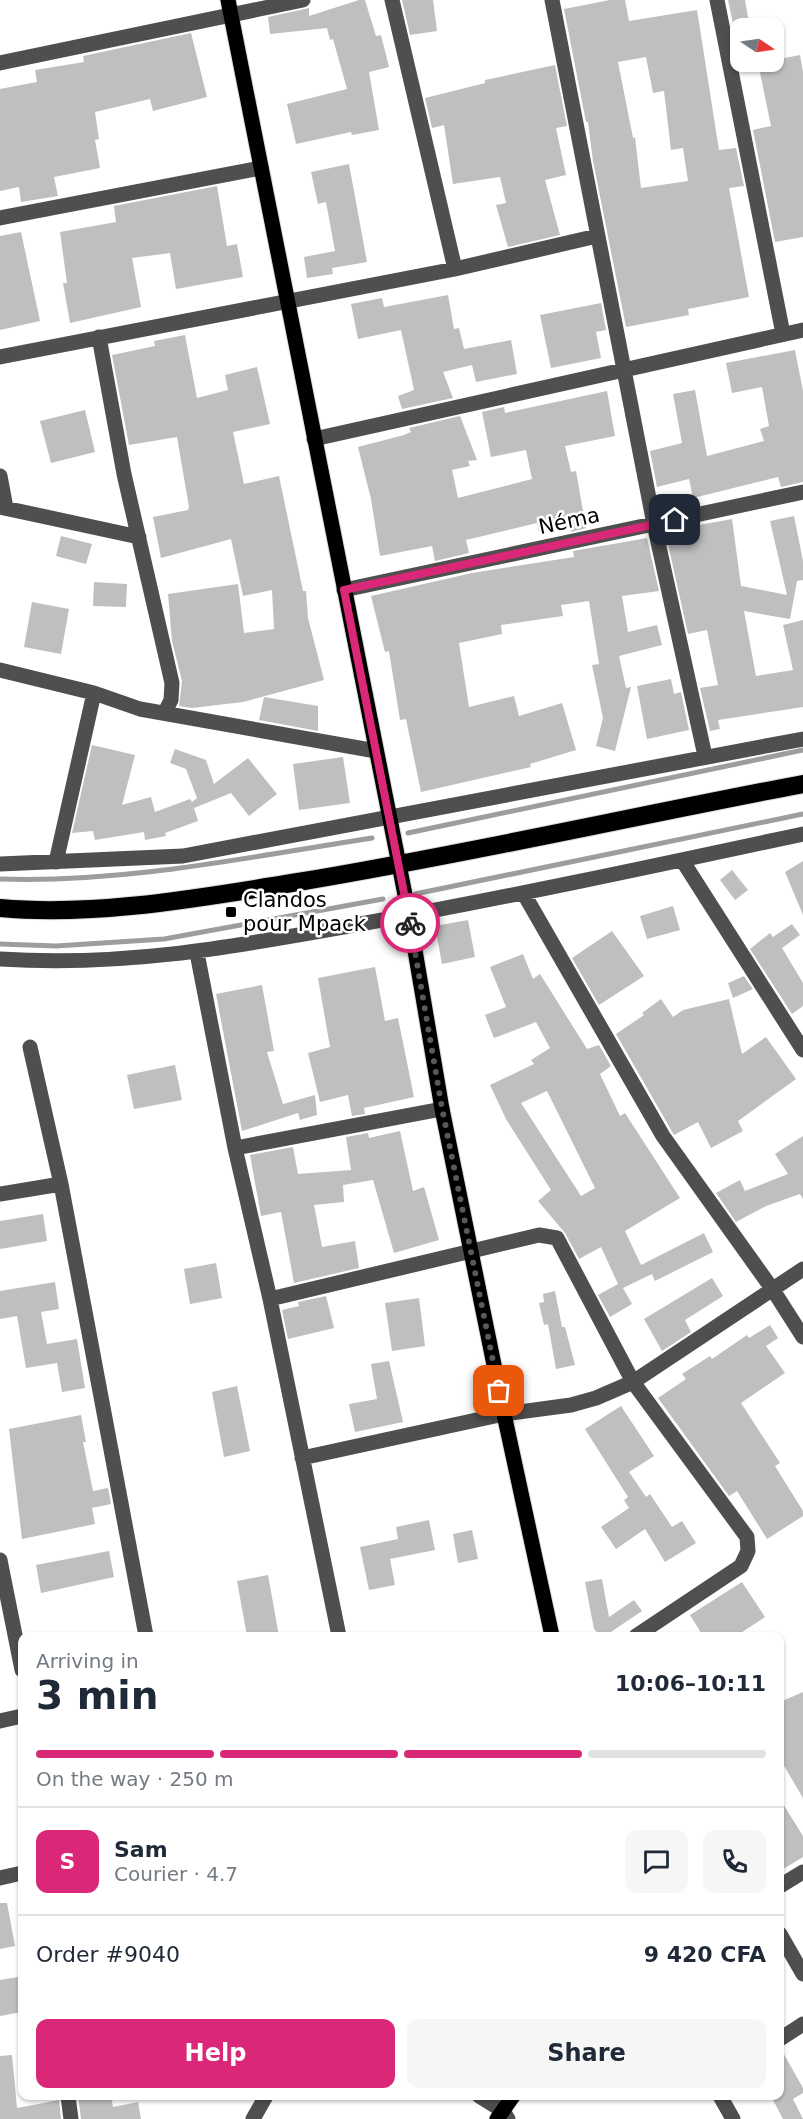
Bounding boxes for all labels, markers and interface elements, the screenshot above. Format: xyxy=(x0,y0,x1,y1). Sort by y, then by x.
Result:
north arrow xyxy=(730,18,784,72)
map controls xyxy=(730,18,784,72)
pin xyxy=(649,494,700,545)
street label: Néma xyxy=(536,503,602,539)
icon: home xyxy=(658,503,691,536)
place label: Clandos pour Mpack xyxy=(243,888,367,936)
courier xyxy=(380,893,440,953)
marker: Clandos pour Mpack xyxy=(224,905,238,919)
icon: bike xyxy=(394,907,427,940)
pin xyxy=(473,1365,524,1416)
icon: bag xyxy=(482,1374,515,1407)
text: Arriving in xyxy=(36,1649,139,1673)
text: 10:06–10:11 xyxy=(615,1671,766,1696)
text: 3 min xyxy=(36,1673,158,1718)
text: On the way · 250 m xyxy=(36,1767,234,1791)
button: chat xyxy=(625,1830,688,1893)
button: phone xyxy=(703,1830,766,1893)
text: Sam xyxy=(114,1837,168,1862)
text: S xyxy=(60,1849,75,1874)
text: Courier · 4.7 xyxy=(114,1862,238,1886)
text: Order #9040 xyxy=(36,1942,180,1967)
text: 9 420 CFA xyxy=(644,1942,766,1967)
button: Help xyxy=(36,2019,395,2088)
button: Share xyxy=(407,2019,766,2088)

